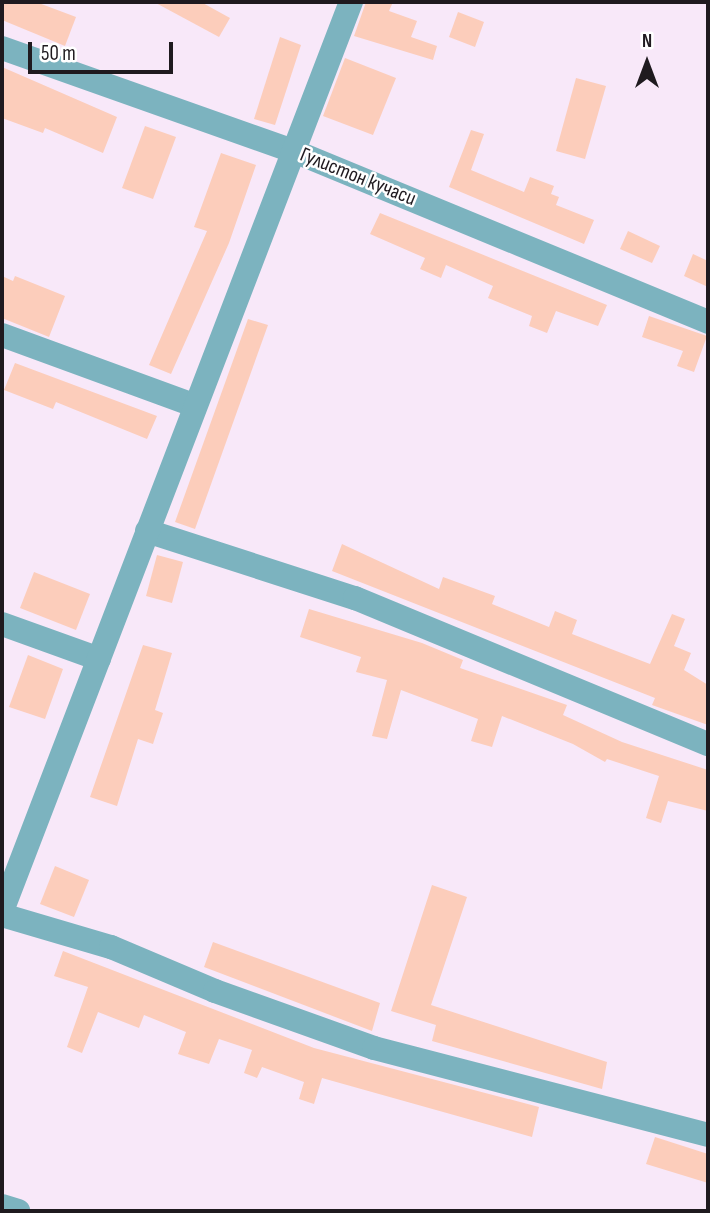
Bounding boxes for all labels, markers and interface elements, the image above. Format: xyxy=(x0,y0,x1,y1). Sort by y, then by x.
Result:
scale bar xyxy=(32,28,177,72)
north arrow xyxy=(612,28,682,98)
text: N xyxy=(642,30,652,53)
text: 50 m xyxy=(41,41,76,66)
street label: Гулистон кучаси xyxy=(296,142,420,212)

